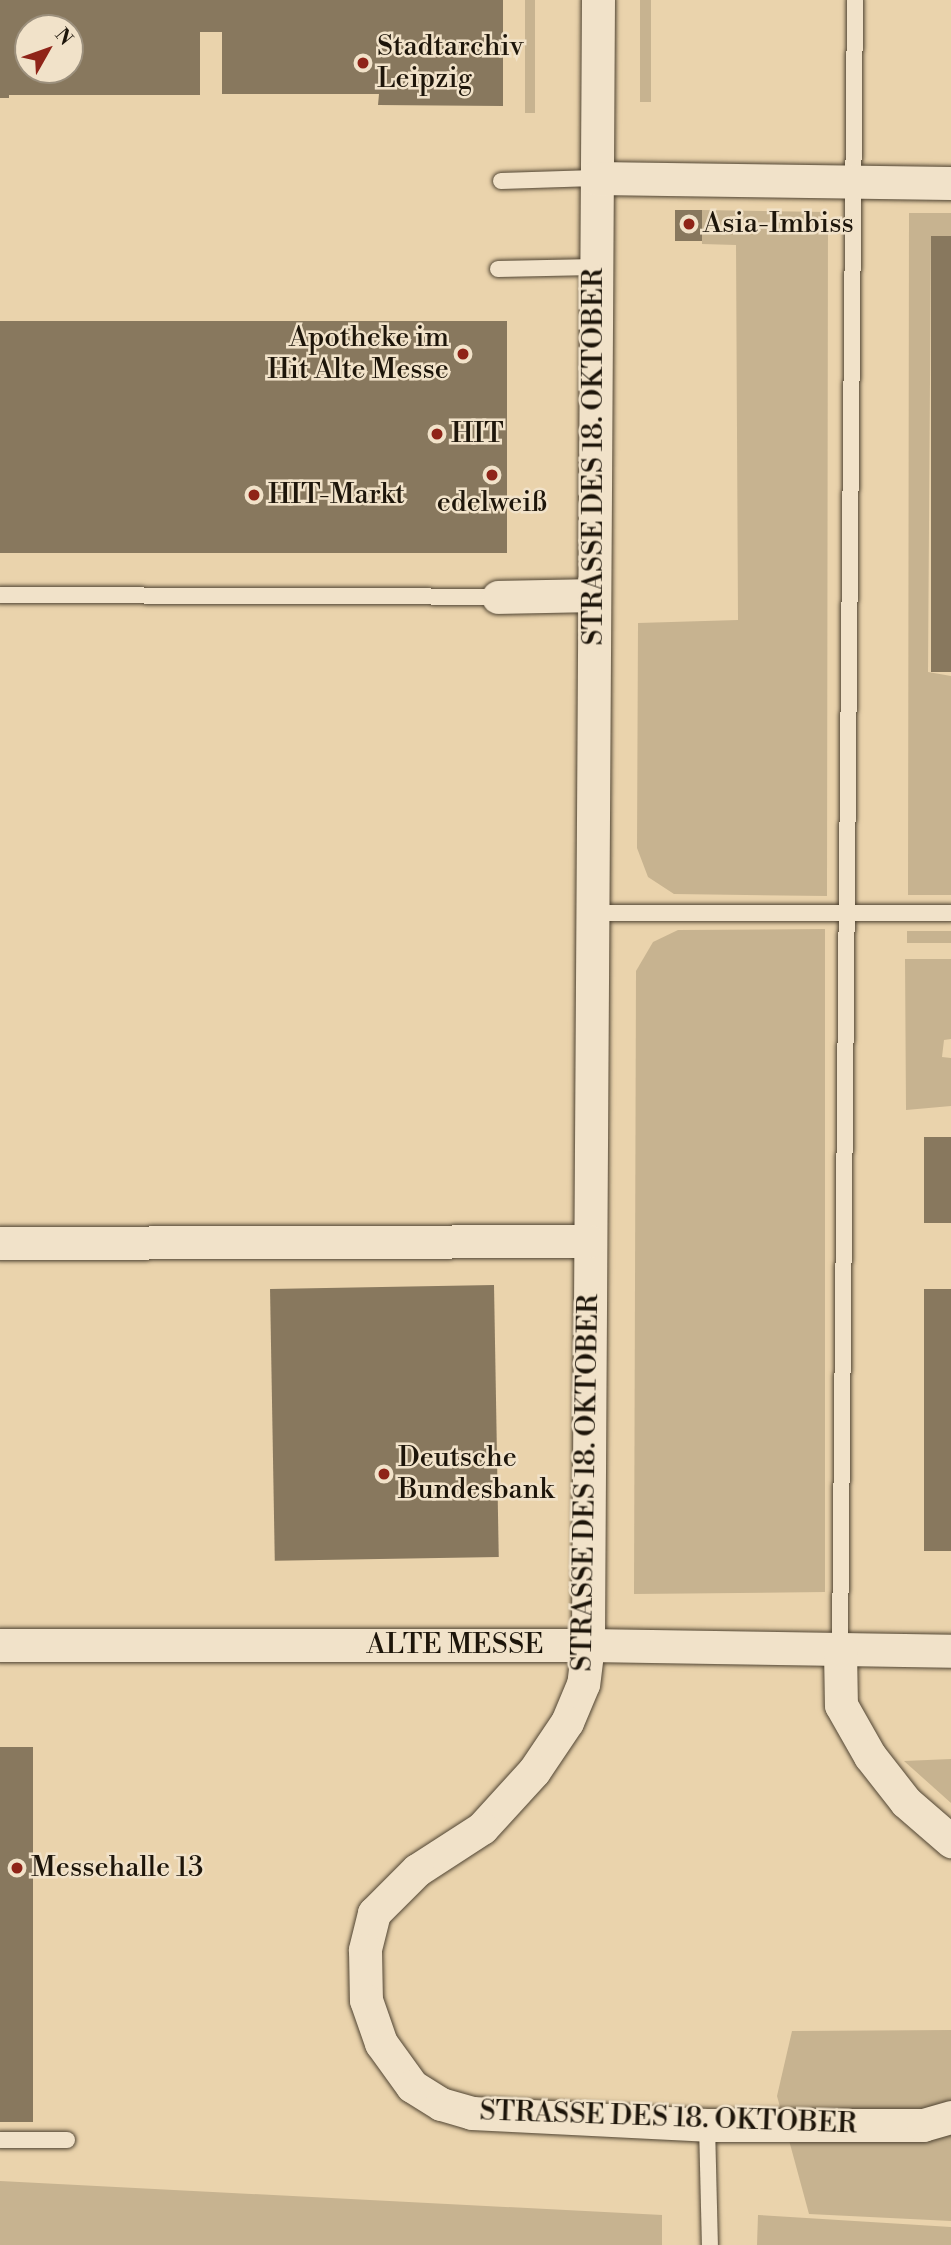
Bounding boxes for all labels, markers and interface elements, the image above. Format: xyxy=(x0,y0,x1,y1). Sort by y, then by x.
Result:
north arrow xyxy=(14,14,84,84)
text: N xyxy=(50,23,78,50)
place label: Stadtarchiv Leipzig xyxy=(377,30,524,96)
marker: Stadtarchiv Leipzig xyxy=(355,55,371,71)
place label: Asia-Imbiss xyxy=(703,207,854,241)
marker: Asia-Imbiss xyxy=(681,216,697,232)
street label: STRASSE DES 18. OKTOBER xyxy=(577,268,611,646)
place label: Apotheke im Hit Alte Messe xyxy=(267,321,449,387)
marker: Apotheke im Hit Alte Messe xyxy=(455,346,471,362)
place label: HIT xyxy=(451,417,504,451)
marker: HIT xyxy=(429,426,445,442)
marker: edelweiß xyxy=(484,467,500,483)
place label: HIT-Markt xyxy=(268,478,405,512)
place label: edelweiß xyxy=(437,486,547,520)
marker: HIT-Markt xyxy=(246,487,262,503)
street label: STRASSE DES 18. OKTOBER xyxy=(566,1294,606,1672)
place label: Deutsche Bundesbank xyxy=(398,1441,554,1507)
marker: Deutsche Bundesbank xyxy=(376,1466,392,1482)
street label: ALTE MESSE xyxy=(366,1628,544,1662)
place label: Messehalle 13 xyxy=(31,1851,203,1885)
marker: Messehalle 13 xyxy=(9,1860,25,1876)
street label: STRASSE DES 18. OKTOBER xyxy=(479,2095,857,2141)

